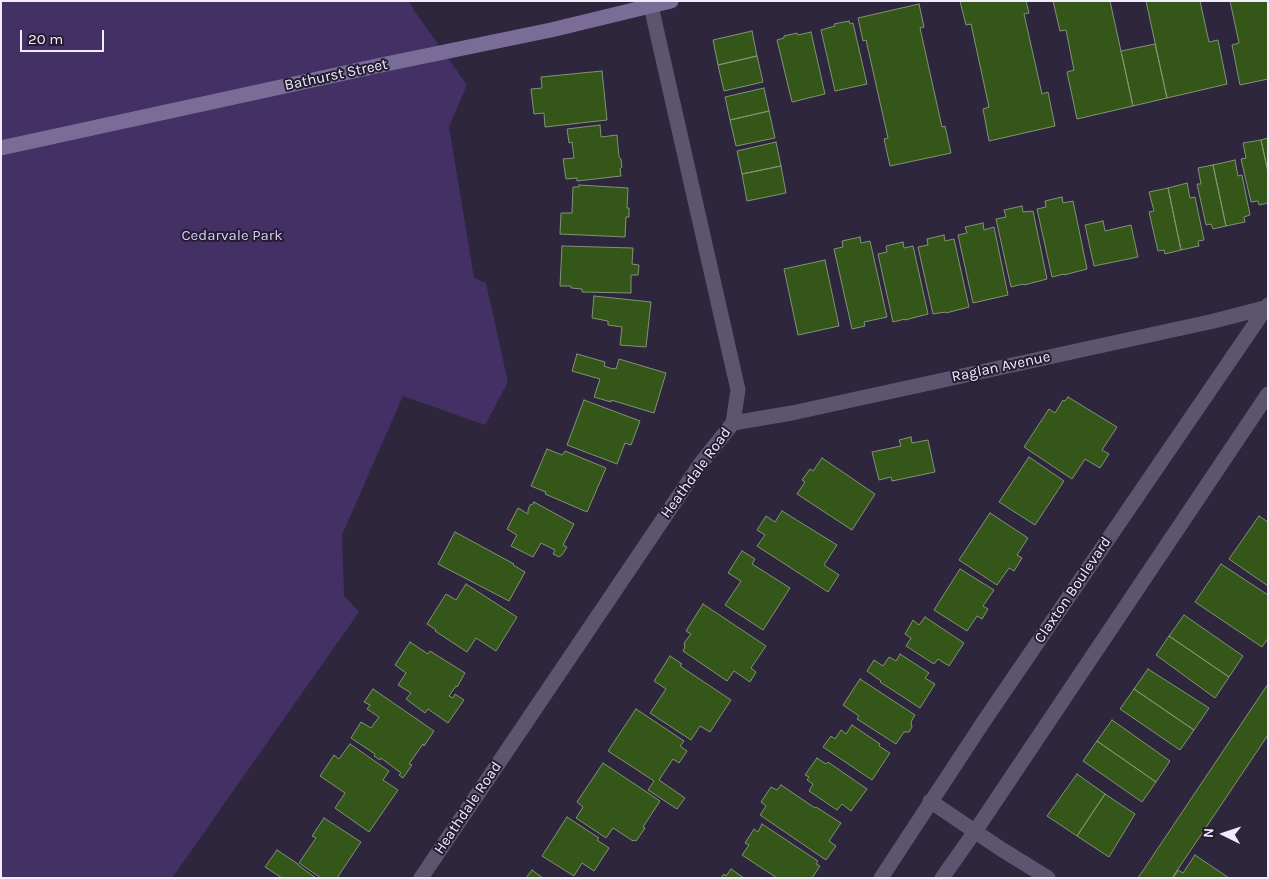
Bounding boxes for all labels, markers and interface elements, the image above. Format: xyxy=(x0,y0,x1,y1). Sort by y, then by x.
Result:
scale bar xyxy=(22,20,106,52)
text: 20 m xyxy=(28,30,63,48)
street label: Bathurst Street xyxy=(283,55,389,95)
park label: Cedarvale Park xyxy=(181,227,283,245)
street label: Raglan Avenue xyxy=(950,348,1052,386)
street label: Heathdale Road xyxy=(657,424,735,522)
street label: Claxton Boulevard xyxy=(1031,533,1115,647)
street label: Heathdale Road xyxy=(430,758,506,858)
north arrow xyxy=(1199,809,1249,859)
text: N xyxy=(1200,827,1217,839)

